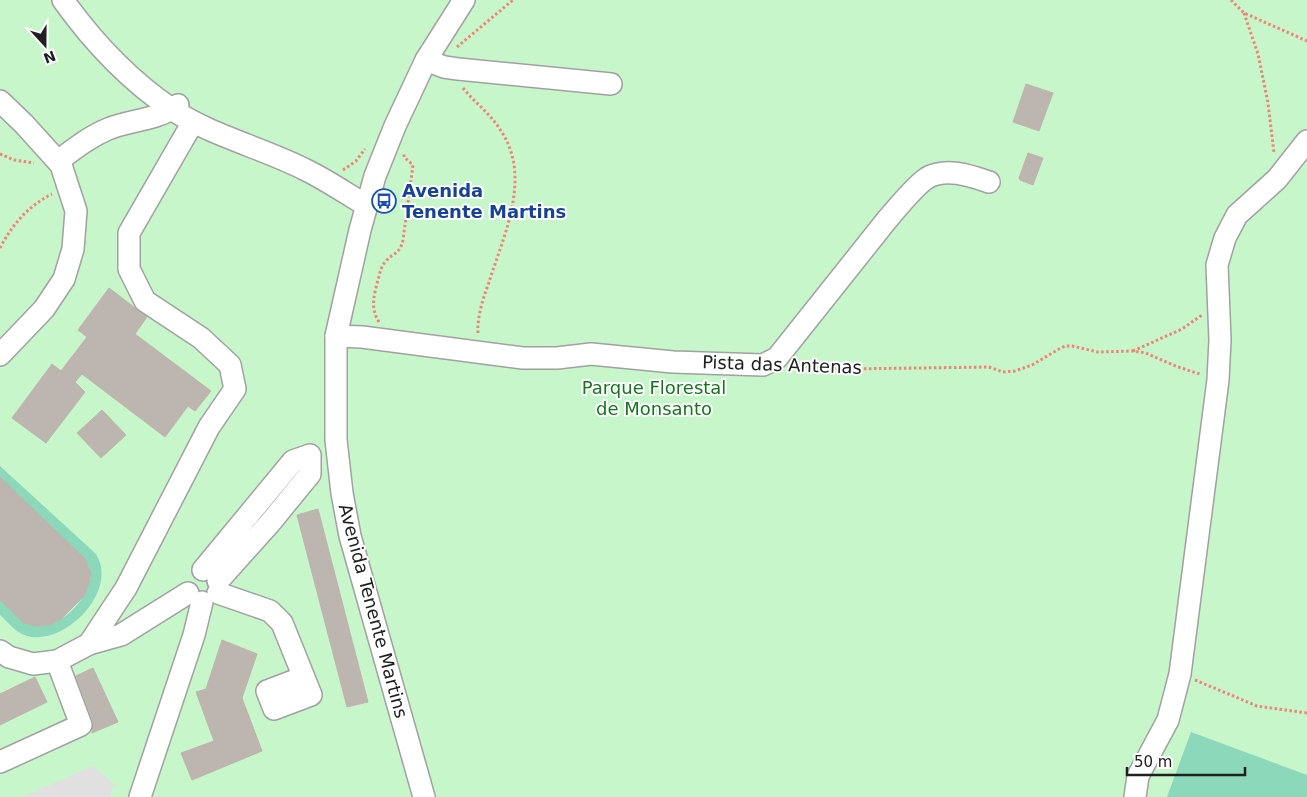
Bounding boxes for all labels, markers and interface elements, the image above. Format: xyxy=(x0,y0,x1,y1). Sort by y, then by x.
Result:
north arrow xyxy=(20,20,70,70)
text: N xyxy=(41,48,58,67)
place label: Avenida Tenente Martins xyxy=(402,180,566,222)
bus stop icon: Avenida Tenente Martins xyxy=(371,188,397,214)
street label: Pista das Antenas xyxy=(702,351,862,378)
park label: Parque Florestal de Monsanto xyxy=(582,377,726,419)
street label: Avenida Tenente Martins xyxy=(335,501,412,720)
scale bar xyxy=(1127,744,1244,776)
text: 50 m xyxy=(1134,753,1172,771)

